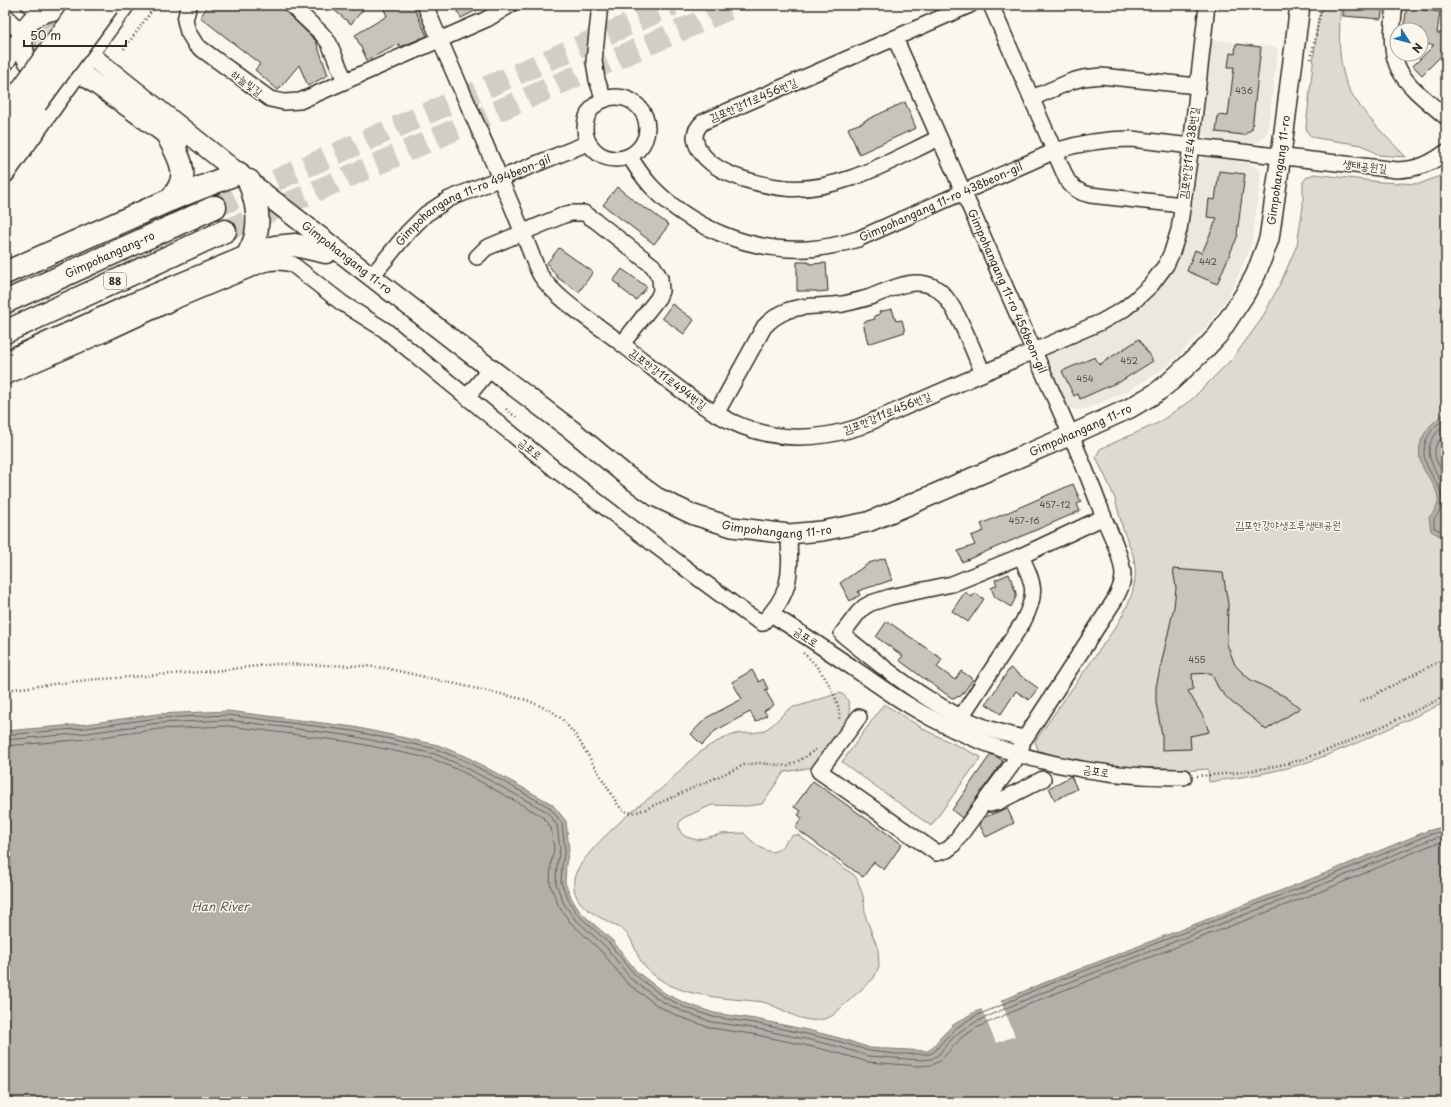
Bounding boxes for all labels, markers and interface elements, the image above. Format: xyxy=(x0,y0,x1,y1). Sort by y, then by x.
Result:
scale bar xyxy=(24,22,126,48)
north arrow xyxy=(1389,22,1429,62)
text: 50 m xyxy=(30,26,61,44)
text: N xyxy=(1408,40,1427,57)
street label: 하늘빛길 xyxy=(228,65,267,100)
street label: 김포한강11로456번길 xyxy=(706,73,799,126)
house number: 436 xyxy=(1235,83,1253,97)
street label: 김포한강11로438번길 xyxy=(1174,106,1203,200)
street label: Gimpohangang 11-ro xyxy=(1262,114,1294,226)
street label: Gimpohangang 11-ro 494beon-gil xyxy=(391,150,553,249)
street label: 생태공원길 xyxy=(1342,154,1388,177)
street label: Gimpohangang 11-ro 438beon-gil xyxy=(856,158,1025,246)
street label: Gimpohangang 11-ro 456beon-gil xyxy=(964,206,1052,376)
street label: Gimpohangang 11-ro xyxy=(298,216,396,298)
street label: Gimpohangang-ro xyxy=(62,226,157,282)
house number: 442 xyxy=(1199,254,1217,268)
road number: 88 xyxy=(104,273,126,289)
street label: 김포한강11로494번길 xyxy=(626,344,711,413)
house number: 452 xyxy=(1120,353,1138,367)
house number: 454 xyxy=(1076,371,1094,385)
street label: 김포한강11로456번길 xyxy=(840,387,933,438)
street label: Gimpohangang 11-ro xyxy=(1026,399,1134,460)
street label: 금포로 xyxy=(515,434,546,464)
house number: 457-12 xyxy=(1039,497,1071,511)
house number: 457-16 xyxy=(1008,513,1040,527)
street label: Gimpohangang 11-ro xyxy=(720,515,833,542)
park label: 김포한강야생조류생태공원 xyxy=(1235,516,1341,533)
street label: 금포로 xyxy=(791,622,822,651)
house number: 455 xyxy=(1188,652,1206,666)
street label: 금포로 xyxy=(1082,760,1111,781)
water label: Han River xyxy=(191,897,251,915)

